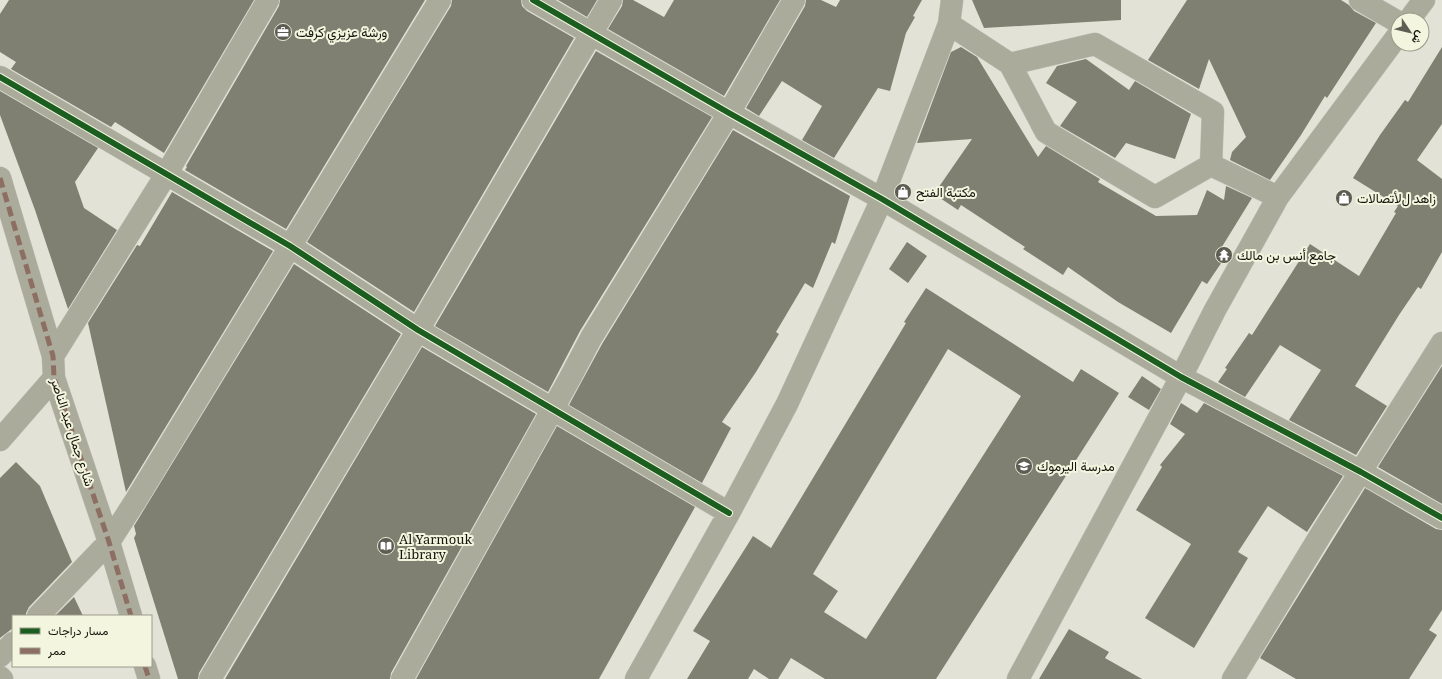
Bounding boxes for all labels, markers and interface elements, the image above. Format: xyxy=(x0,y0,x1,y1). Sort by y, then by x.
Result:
north arrow xyxy=(1390,12,1430,52)
office icon: ورشة عزيزي كرفت xyxy=(273,22,293,42)
place label: ورشة عزيزي كرفت xyxy=(296,23,388,43)
text: ش xyxy=(1409,28,1429,48)
shop icon: مكتبة الفتح xyxy=(893,182,913,202)
place label: مكتبة الفتح xyxy=(916,183,976,202)
shop icon: زاهد لﻷتصالات xyxy=(1334,188,1354,208)
place label: زاهد لﻷتصالات xyxy=(1357,189,1436,207)
temple icon: جامع أنس بن مالك xyxy=(1214,245,1234,265)
place label: جامع أنس بن مالك xyxy=(1237,246,1336,265)
street label: شارع جمال عبد الناصر xyxy=(46,375,99,489)
school or university icon: مدرسة اليرموك xyxy=(1014,456,1034,476)
place label: مدرسة اليرموك xyxy=(1037,457,1115,475)
place label: Al Yarmouk Library xyxy=(399,530,472,563)
library icon: Al Yarmouk Library xyxy=(376,536,396,556)
legend xyxy=(12,615,152,667)
text: مسار دراجات xyxy=(48,622,108,639)
text: ممر xyxy=(47,642,66,659)

